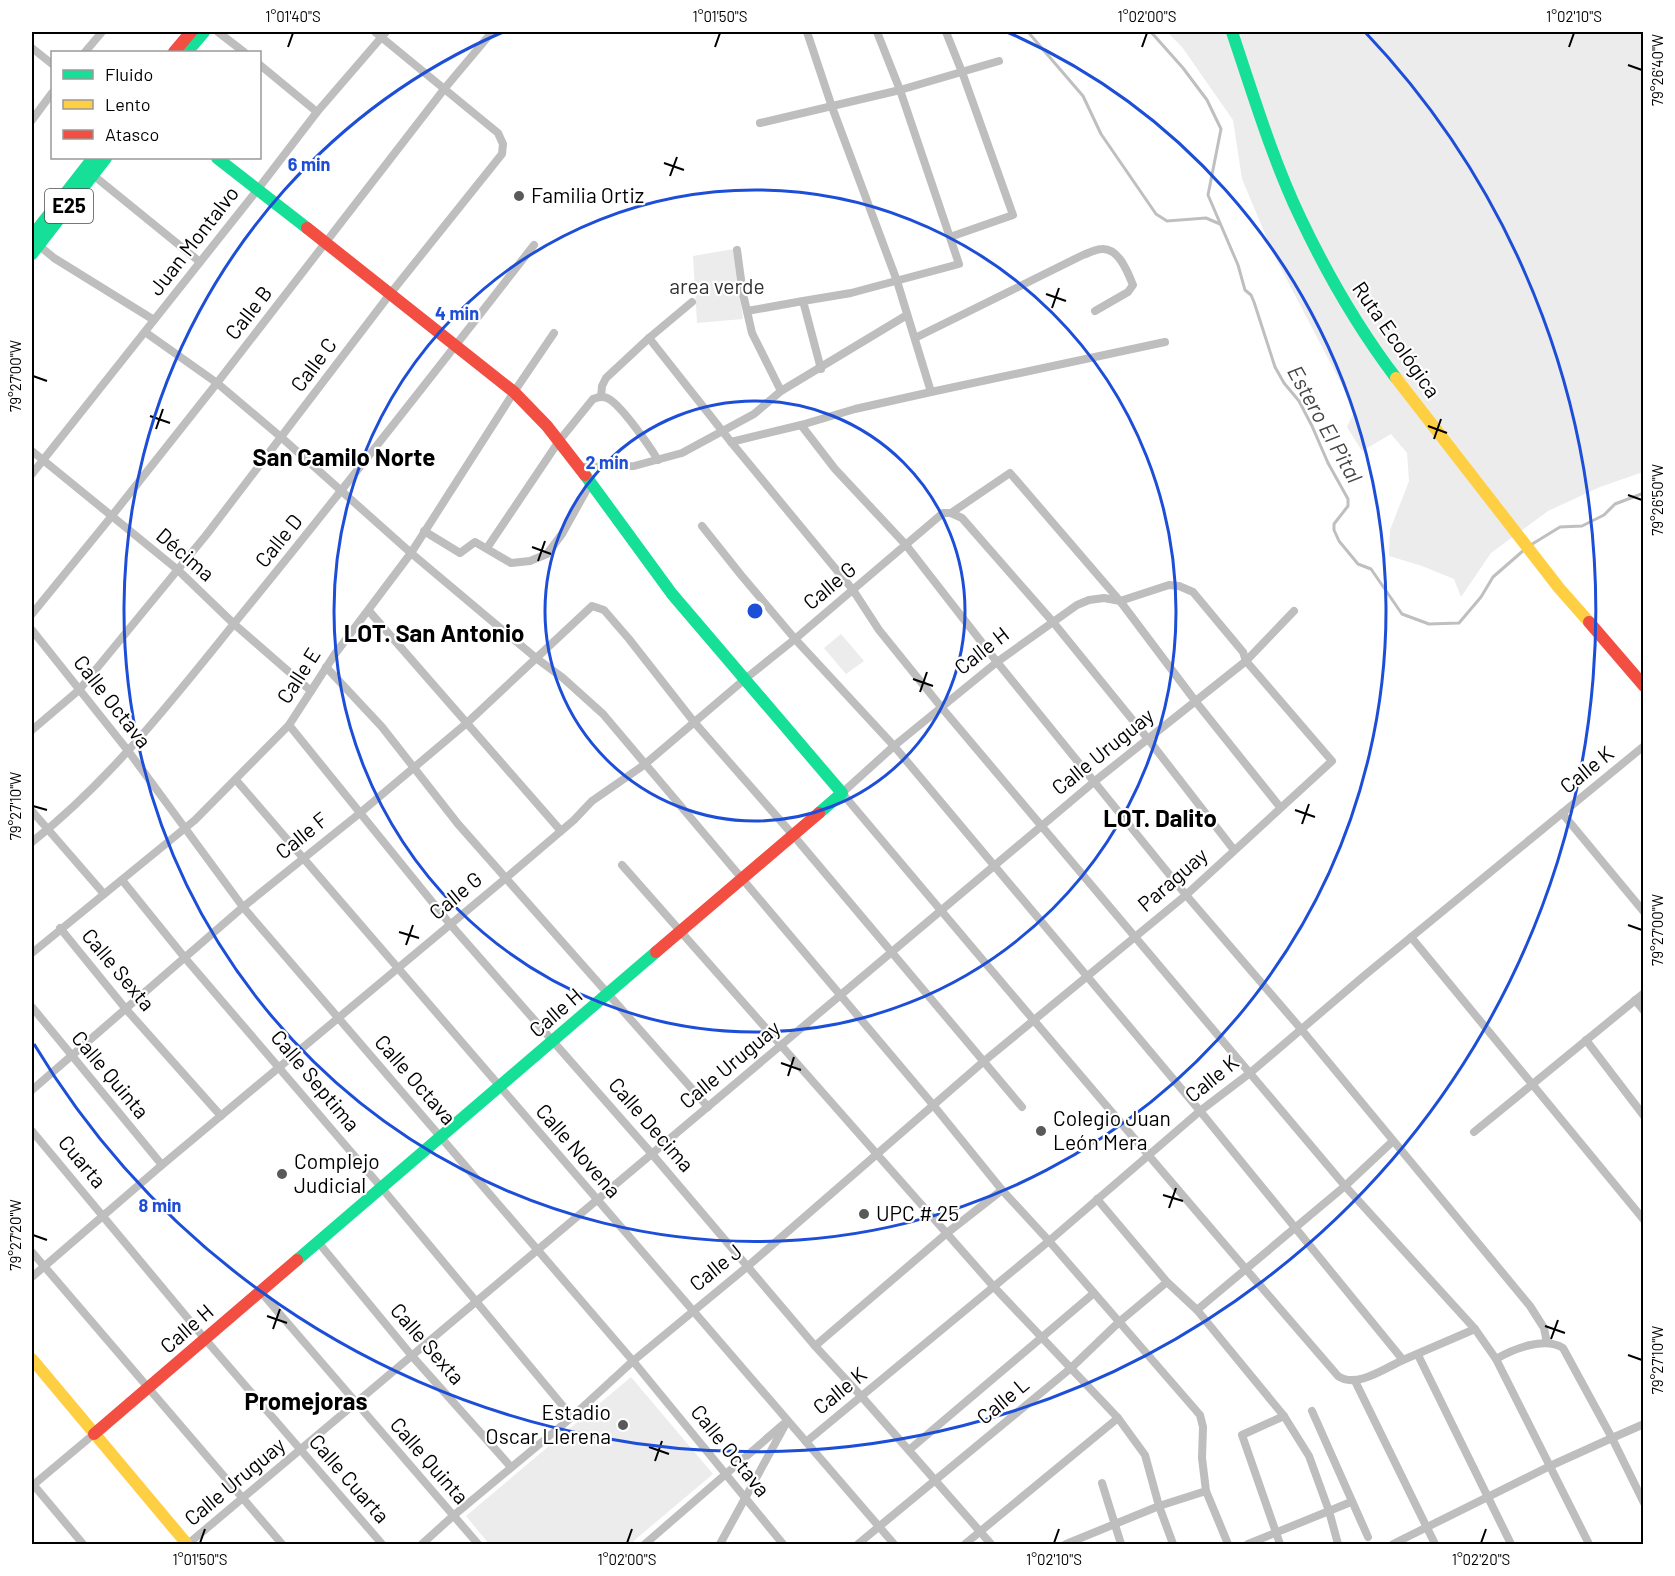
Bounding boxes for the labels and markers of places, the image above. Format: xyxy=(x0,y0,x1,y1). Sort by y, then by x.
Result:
place label: Familia Ortiz xyxy=(531,182,644,207)
marker: Familia Ortiz xyxy=(512,189,526,203)
centre of rings xyxy=(745,601,765,621)
place label: Colegio Juan León Mera xyxy=(1053,1105,1171,1154)
marker: Colegio Juan León Mera xyxy=(1034,1124,1048,1138)
place label: Complejo Judicial xyxy=(294,1148,380,1197)
marker: Complejo Judicial xyxy=(275,1167,289,1181)
place label: UPC # 25 xyxy=(876,1200,959,1225)
marker: UPC # 25 xyxy=(857,1207,871,1221)
place label: Estadio Oscar Llerena xyxy=(486,1399,611,1448)
marker: Estadio Oscar Llerena xyxy=(616,1418,630,1432)

